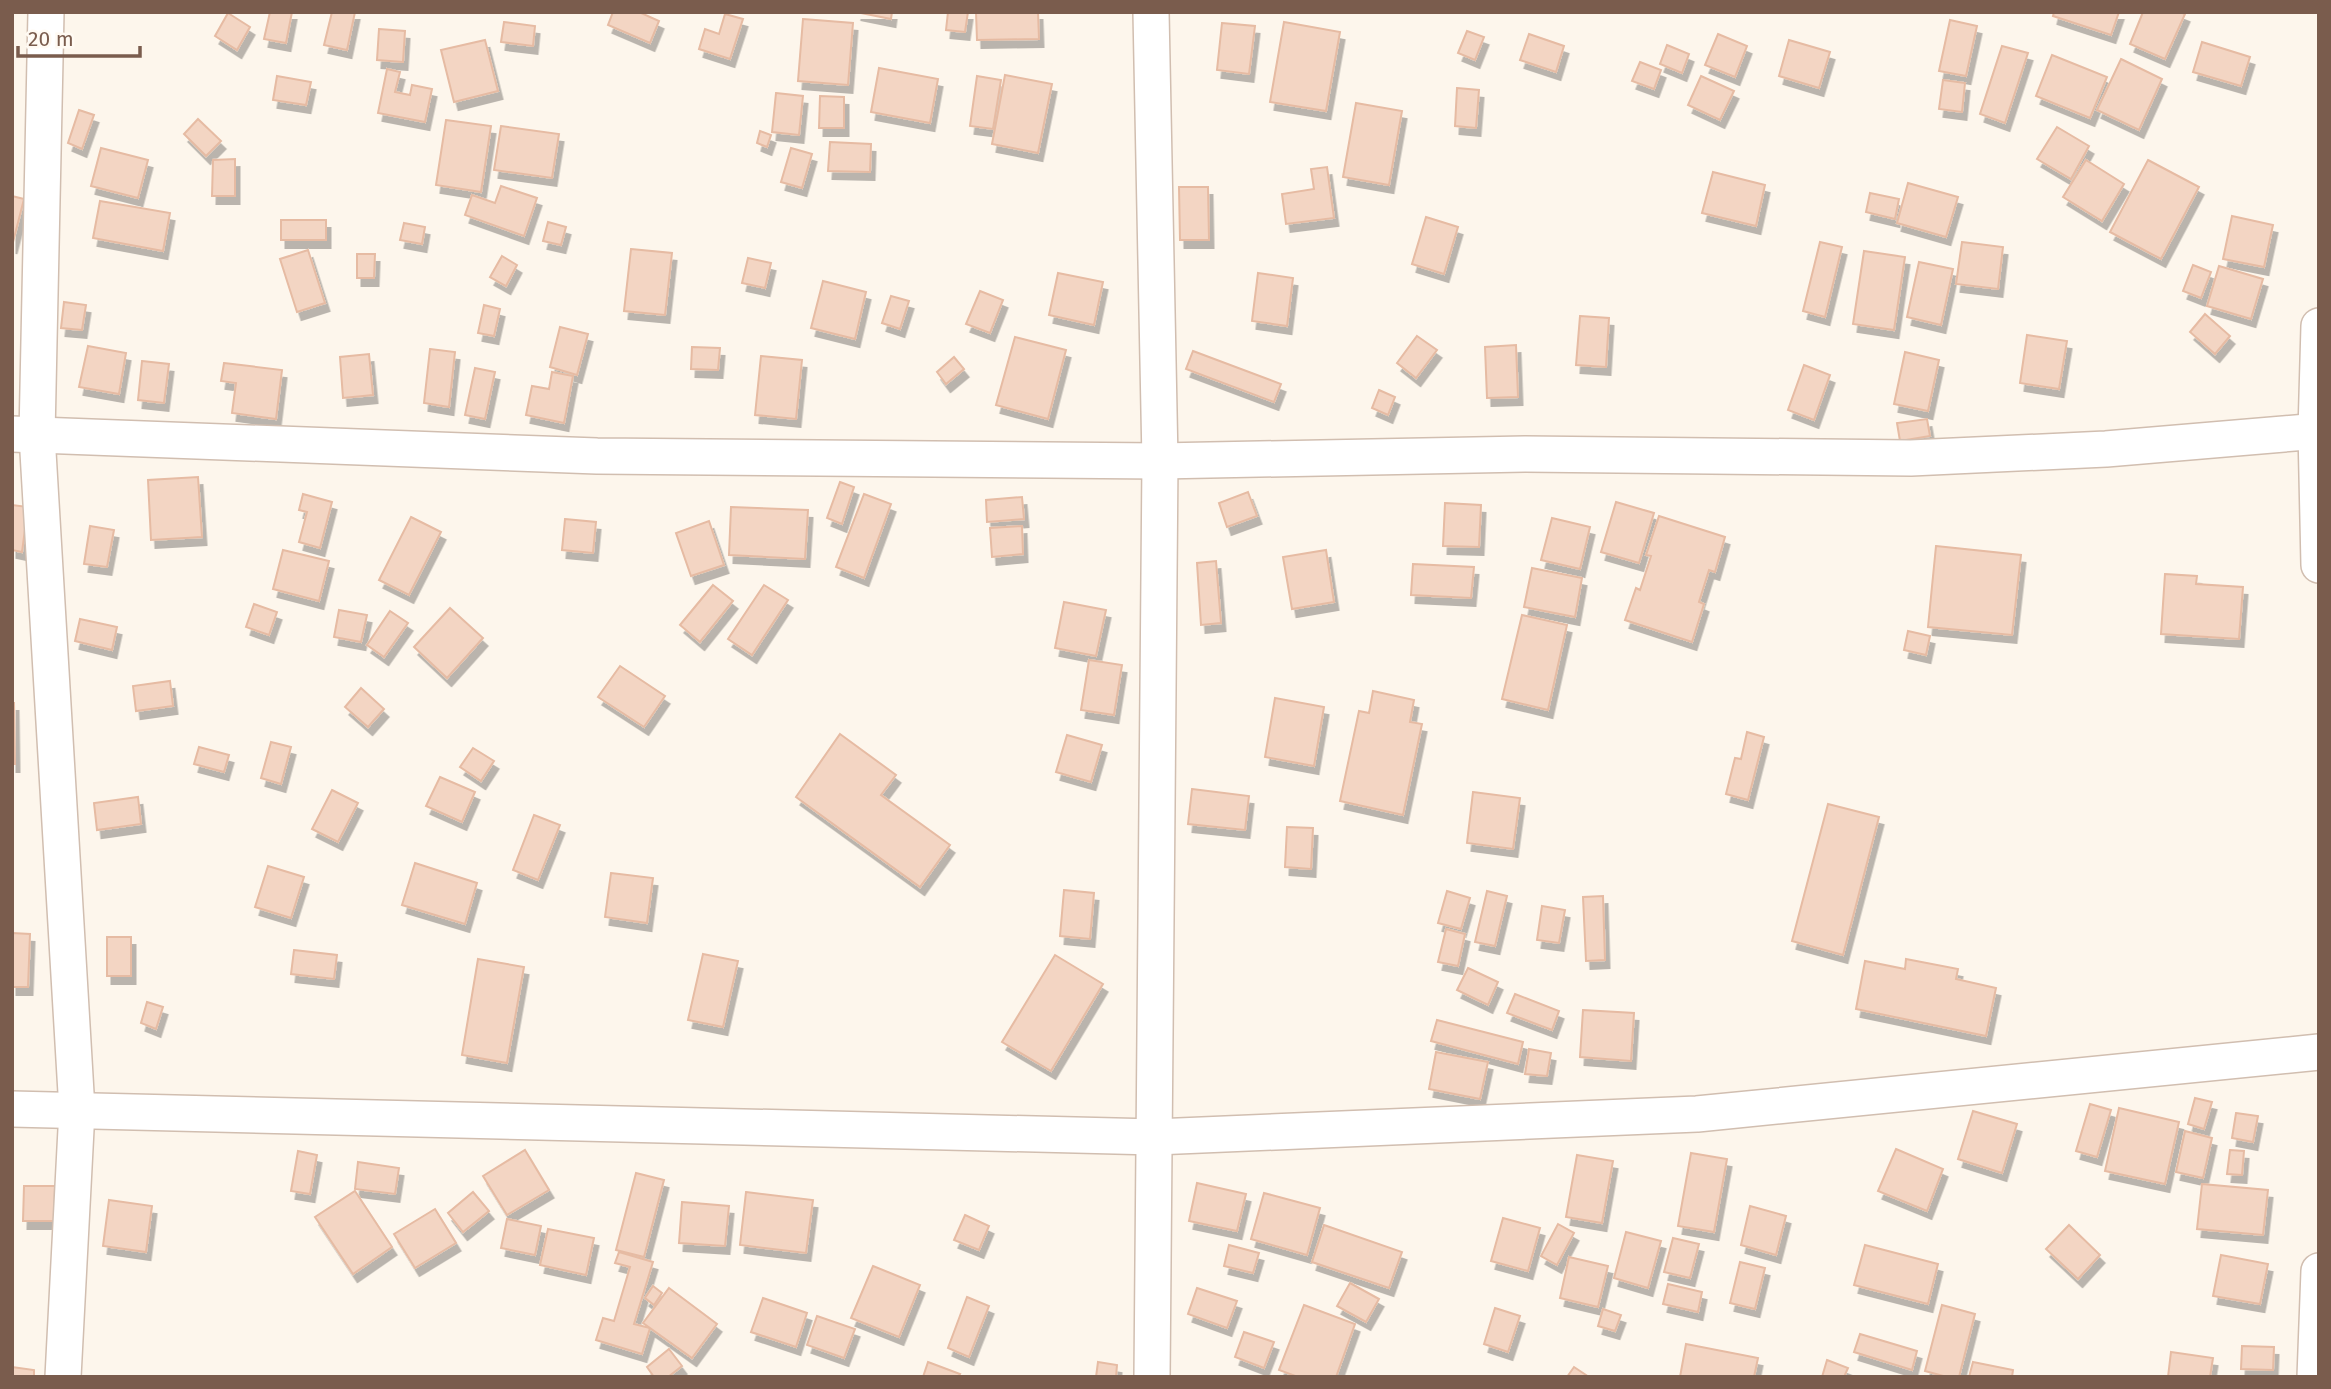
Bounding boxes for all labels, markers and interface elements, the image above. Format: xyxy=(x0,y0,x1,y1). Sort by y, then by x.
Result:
scale bar xyxy=(18,14,140,58)
text: 20 m xyxy=(28,26,74,52)

